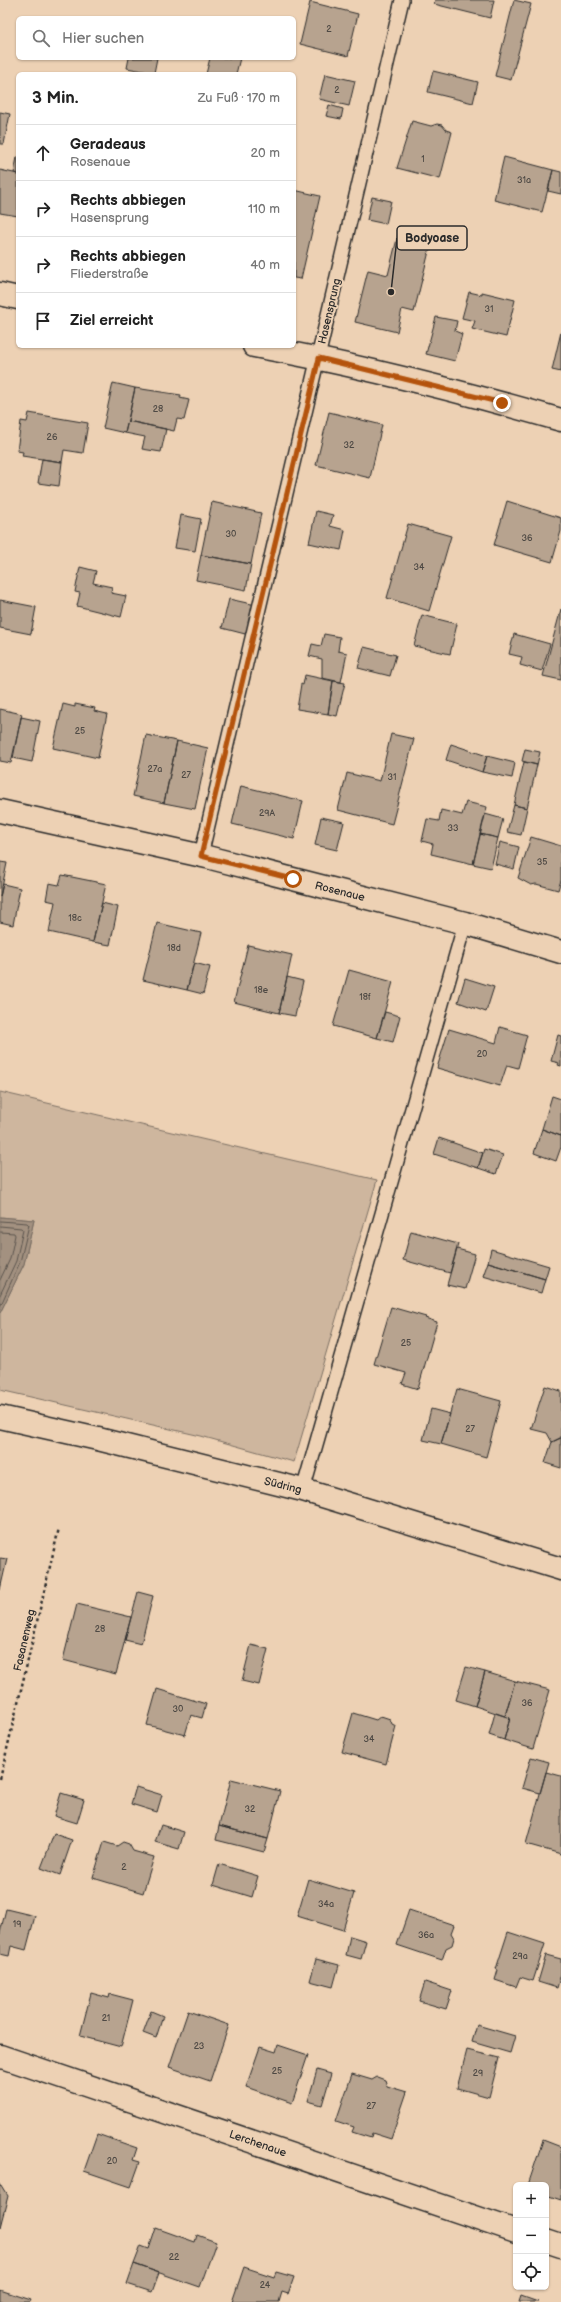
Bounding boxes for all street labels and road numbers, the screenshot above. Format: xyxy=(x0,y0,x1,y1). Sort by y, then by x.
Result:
street label: Hasensprung xyxy=(316,277,343,345)
street label: Rosenaue xyxy=(314,879,367,904)
street label: Südring xyxy=(263,1475,303,1496)
street label: Fasanenweg xyxy=(11,1608,38,1672)
street label: Lerchenaue xyxy=(227,2128,289,2160)

